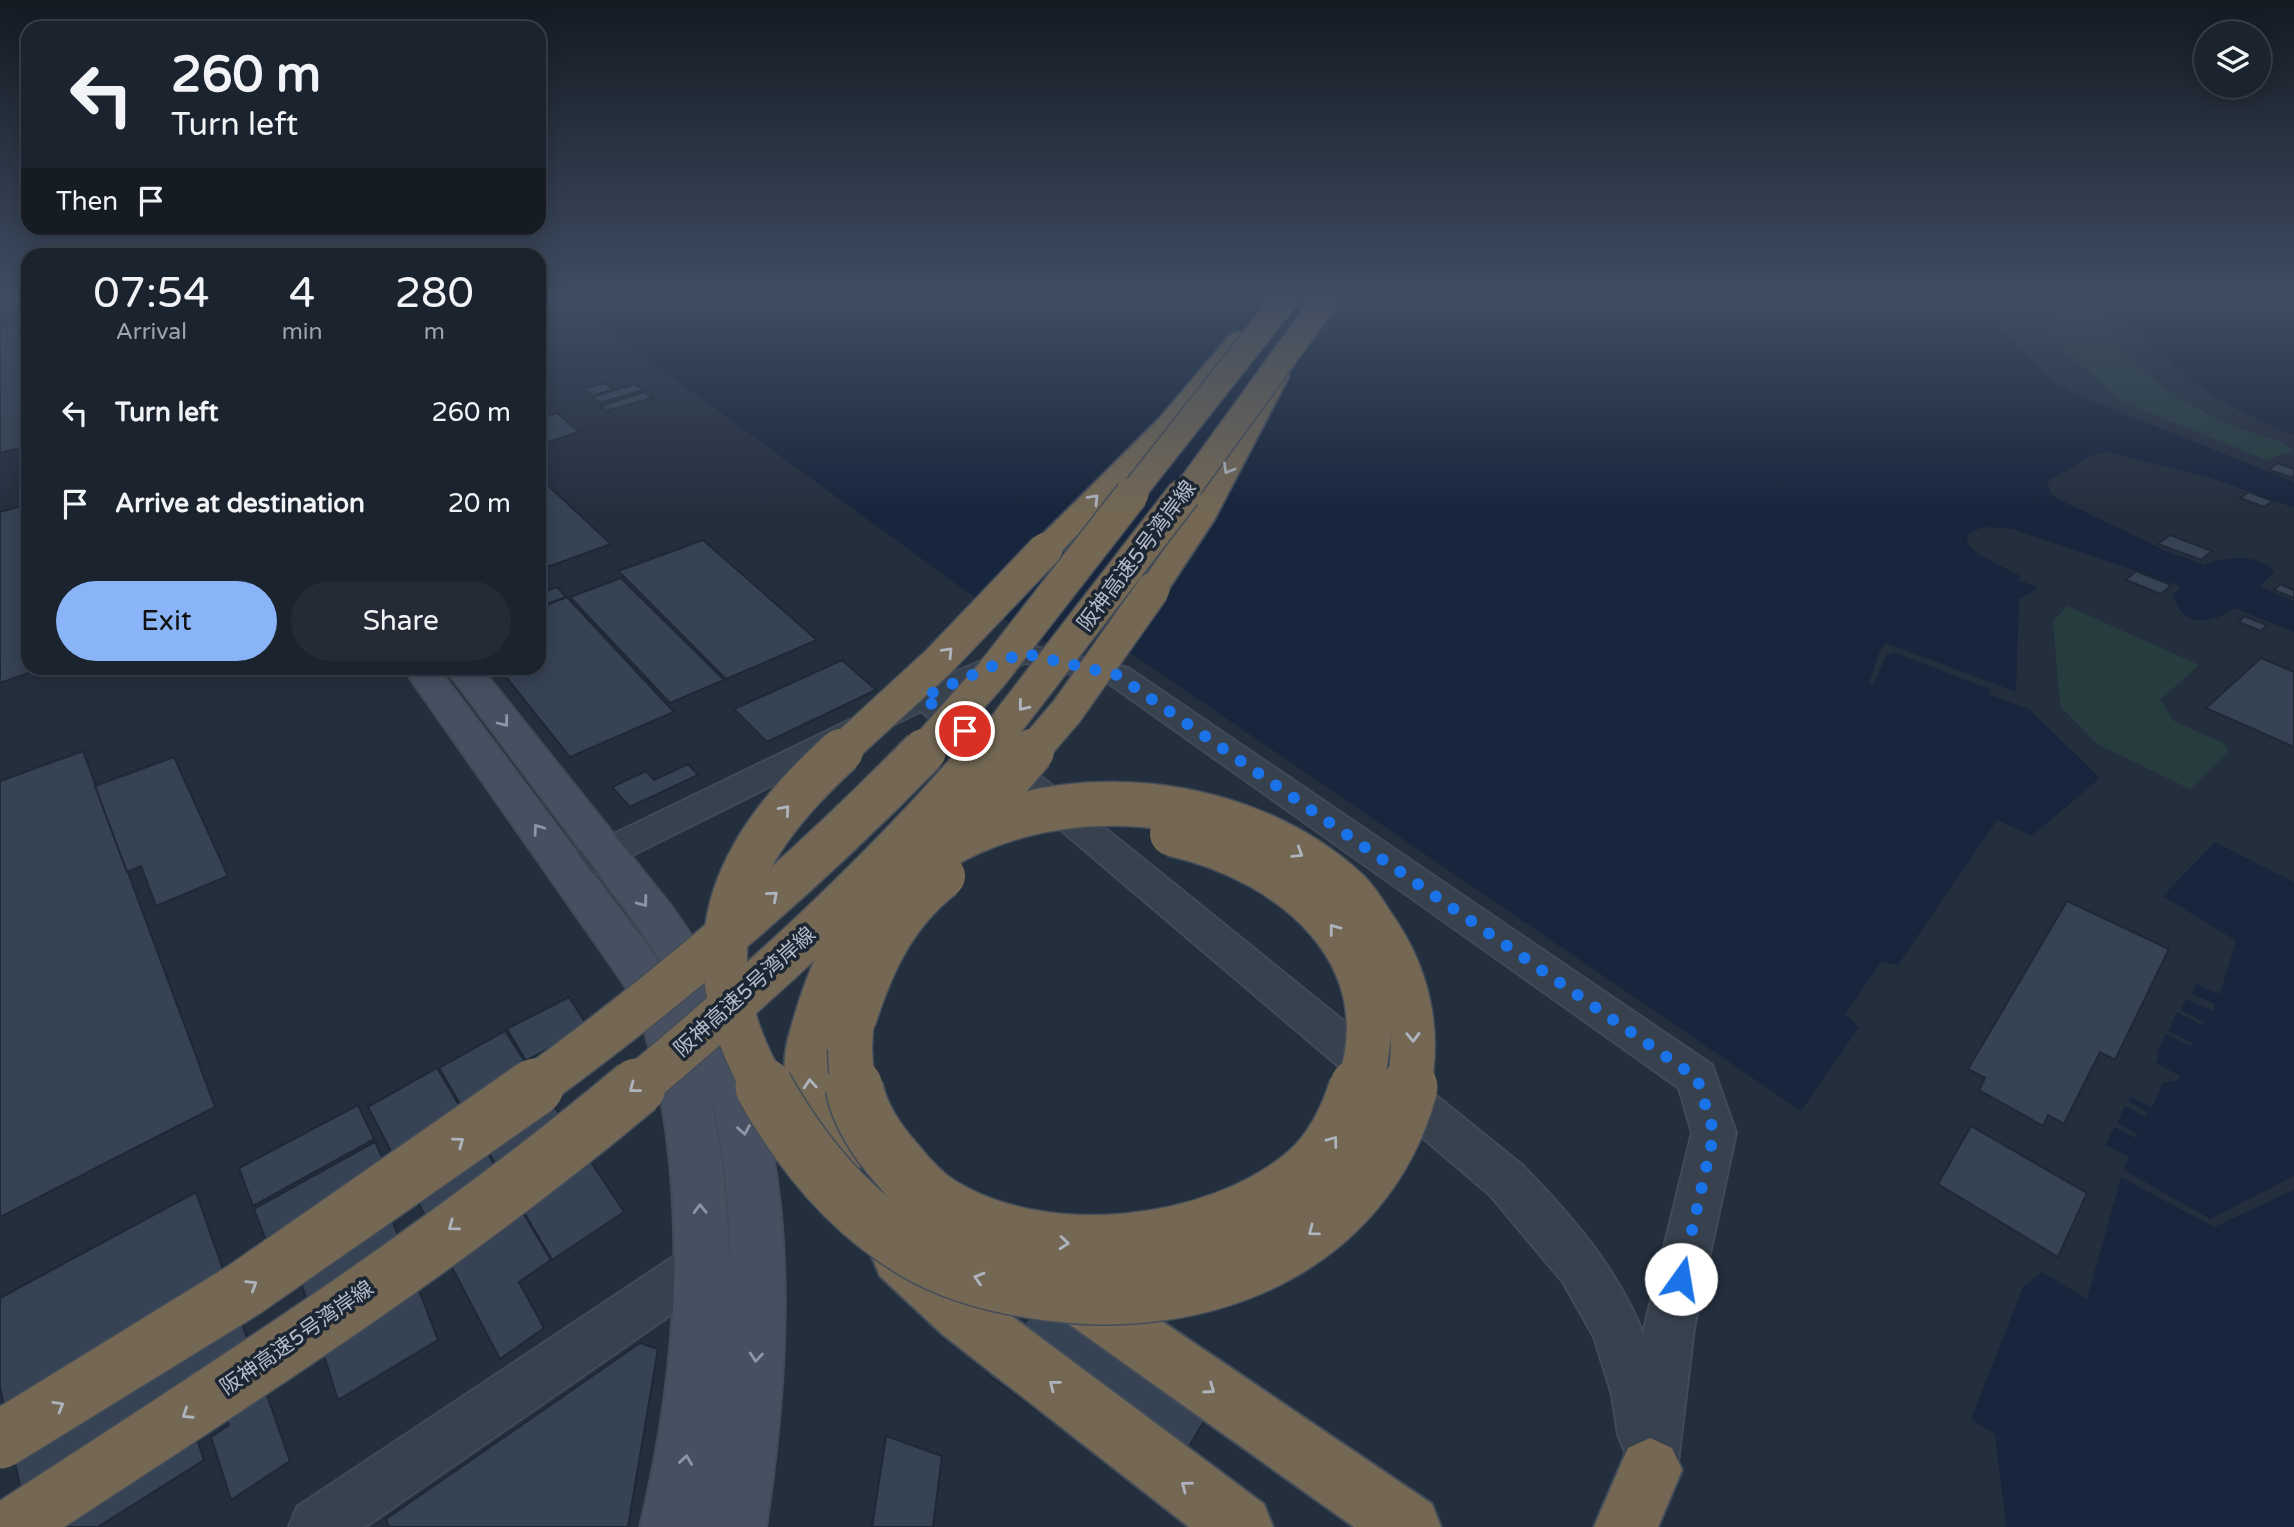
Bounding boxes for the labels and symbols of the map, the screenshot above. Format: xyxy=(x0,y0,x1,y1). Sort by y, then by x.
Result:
one-way arrow xyxy=(1223,461,1236,474)
street label: 阪神高速5号湾岸線 xyxy=(1072,476,1202,636)
one-way arrow xyxy=(1085,495,1098,508)
one-way arrow xyxy=(940,647,953,660)
one-way arrow xyxy=(1019,698,1031,711)
pin xyxy=(935,701,995,761)
one-way arrow xyxy=(495,715,508,727)
one-way arrow xyxy=(777,805,790,818)
one-way arrow xyxy=(534,824,546,837)
one-way arrow xyxy=(1291,844,1304,857)
one-way arrow xyxy=(764,891,777,904)
one-way arrow xyxy=(635,894,647,907)
street label: 阪神高速5号湾岸線 xyxy=(669,922,821,1062)
one-way arrow xyxy=(1330,924,1343,937)
one-way arrow xyxy=(1405,1033,1421,1043)
one-way arrow xyxy=(803,1078,818,1089)
one-way arrow xyxy=(629,1079,641,1092)
one-way arrow xyxy=(736,1124,751,1136)
one-way arrow xyxy=(1325,1136,1338,1148)
one-way arrow xyxy=(451,1138,464,1150)
one-way arrow xyxy=(693,1203,708,1214)
one-way arrow xyxy=(448,1218,461,1230)
one-way arrow xyxy=(1308,1223,1321,1236)
one-way arrow xyxy=(1059,1235,1070,1250)
position arrow xyxy=(1644,1242,1718,1316)
one-way arrow xyxy=(973,1271,985,1286)
street label: 阪神高速5号湾岸線 xyxy=(216,1276,378,1400)
one-way arrow xyxy=(244,1281,257,1294)
one-way arrow xyxy=(749,1351,764,1362)
one-way arrow xyxy=(1049,1380,1062,1393)
one-way arrow xyxy=(1202,1381,1215,1393)
one-way arrow xyxy=(51,1401,64,1414)
one-way arrow xyxy=(182,1405,195,1418)
one-way arrow xyxy=(678,1454,693,1466)
one-way arrow xyxy=(1181,1481,1194,1494)

